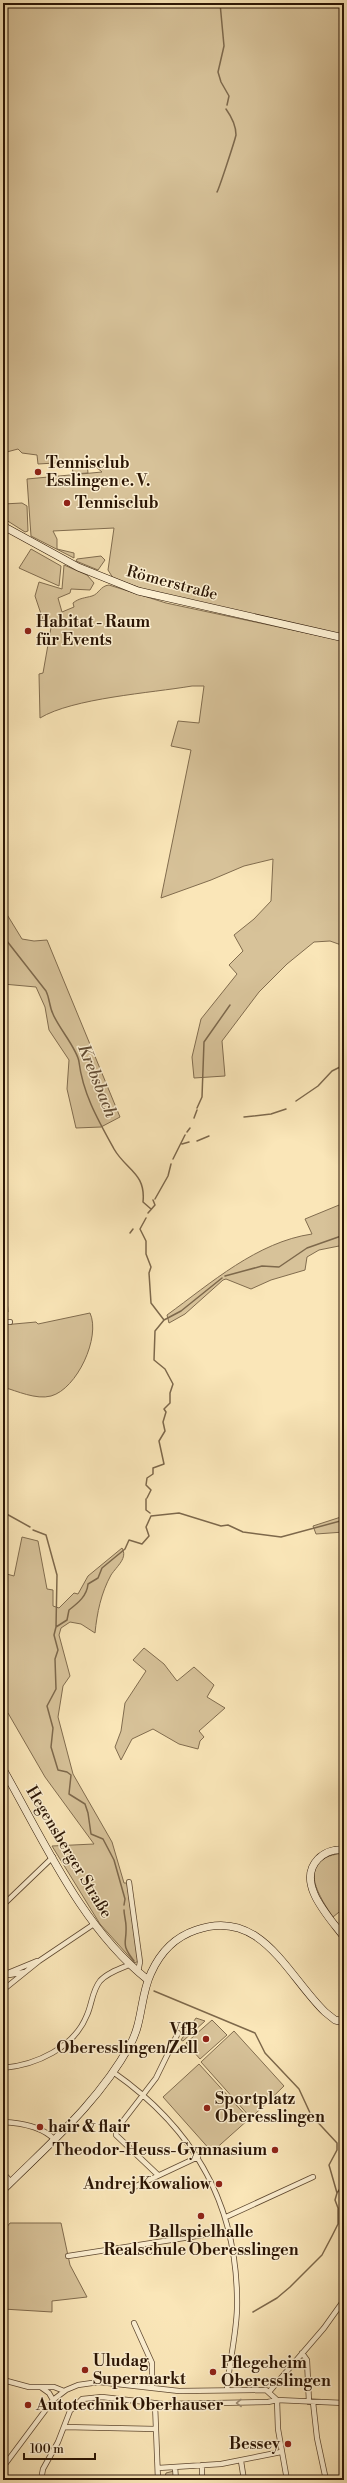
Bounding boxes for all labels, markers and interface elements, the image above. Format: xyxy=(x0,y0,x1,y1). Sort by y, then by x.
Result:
place label: Tennisclub Esslingen e. V. xyxy=(46,453,150,491)
marker: Tennisclub Esslingen e. V. xyxy=(33,467,43,477)
place label: Tennisclub xyxy=(75,493,159,513)
marker: Tennisclub xyxy=(62,498,72,508)
street label: Römerstraße xyxy=(124,561,220,605)
place label: Habitat - Raum für Events xyxy=(36,612,151,650)
marker: Habitat - Raum für Events xyxy=(23,626,33,636)
water label: Krebsbach xyxy=(72,1041,122,1122)
street label: Hegensberger Straße xyxy=(22,1782,116,1922)
place label: VfB Oberesslingen/Zell xyxy=(56,2020,199,2058)
marker: VfB Oberesslingen/Zell xyxy=(201,2034,211,2044)
place label: Sportplatz Oberesslingen xyxy=(215,2089,325,2127)
marker: Sportplatz Oberesslingen xyxy=(202,2103,212,2113)
place label: hair & flair xyxy=(48,2117,130,2137)
marker: hair & flair xyxy=(35,2122,45,2132)
place label: Theodor-Heuss-Gymnasium xyxy=(53,2140,267,2160)
marker: Theodor-Heuss-Gymnasium xyxy=(270,2145,280,2155)
place label: Andrej Kowaliow xyxy=(82,2174,212,2194)
marker: Andrej Kowaliow xyxy=(214,2179,224,2189)
marker: Ballspielhalle Realschule Oberesslingen xyxy=(196,2211,206,2221)
place label: Ballspielhalle Realschule Oberesslingen xyxy=(103,2222,299,2260)
place label: Uludag Supermarkt xyxy=(93,2351,186,2389)
place label: Pflegeheim Oberesslingen xyxy=(221,2353,331,2391)
marker: Uludag Supermarkt xyxy=(80,2365,90,2375)
marker: Pflegeheim Oberesslingen xyxy=(208,2367,218,2377)
place label: Autotechnik Oberhauser xyxy=(35,2395,224,2415)
one-way arrow xyxy=(235,2398,242,2407)
marker: Autotechnik Oberhauser xyxy=(23,2400,33,2410)
place label: Bessey xyxy=(229,2434,281,2454)
scale bar xyxy=(24,2435,95,2461)
marker: Bessey xyxy=(283,2439,293,2449)
text: 100 m xyxy=(30,2442,64,2457)

